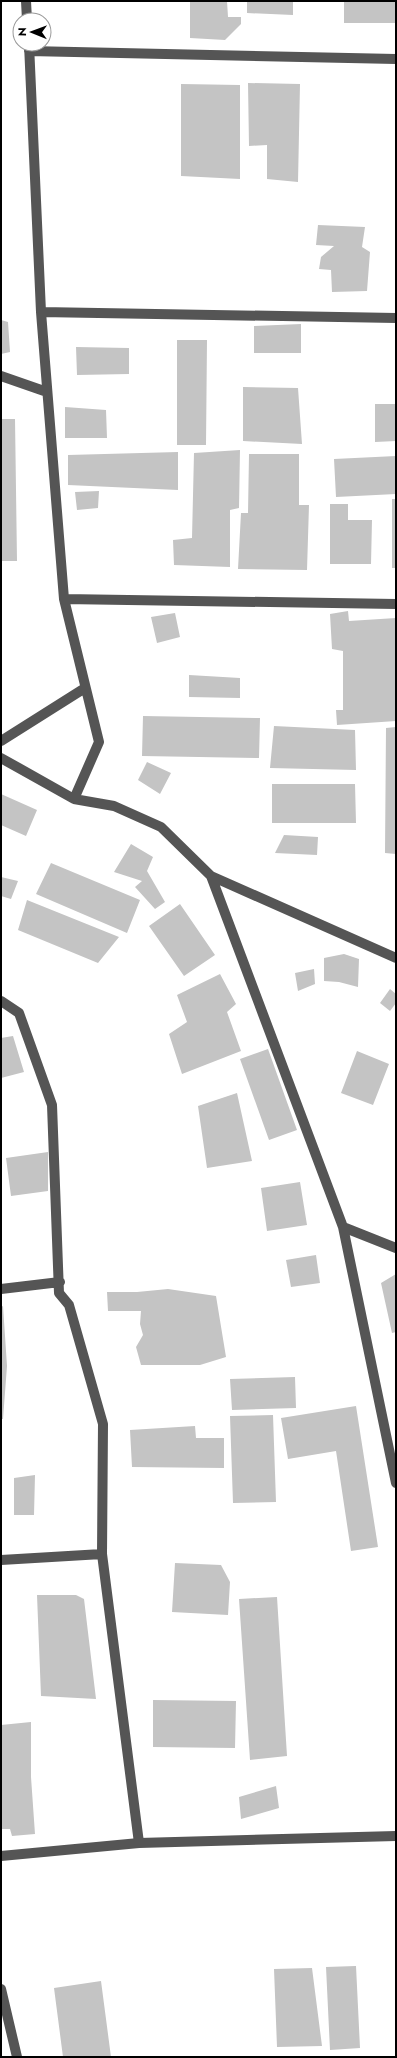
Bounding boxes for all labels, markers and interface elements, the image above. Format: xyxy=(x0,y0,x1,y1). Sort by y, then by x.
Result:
north arrow xyxy=(12,12,52,52)
text: N xyxy=(14,27,30,36)

